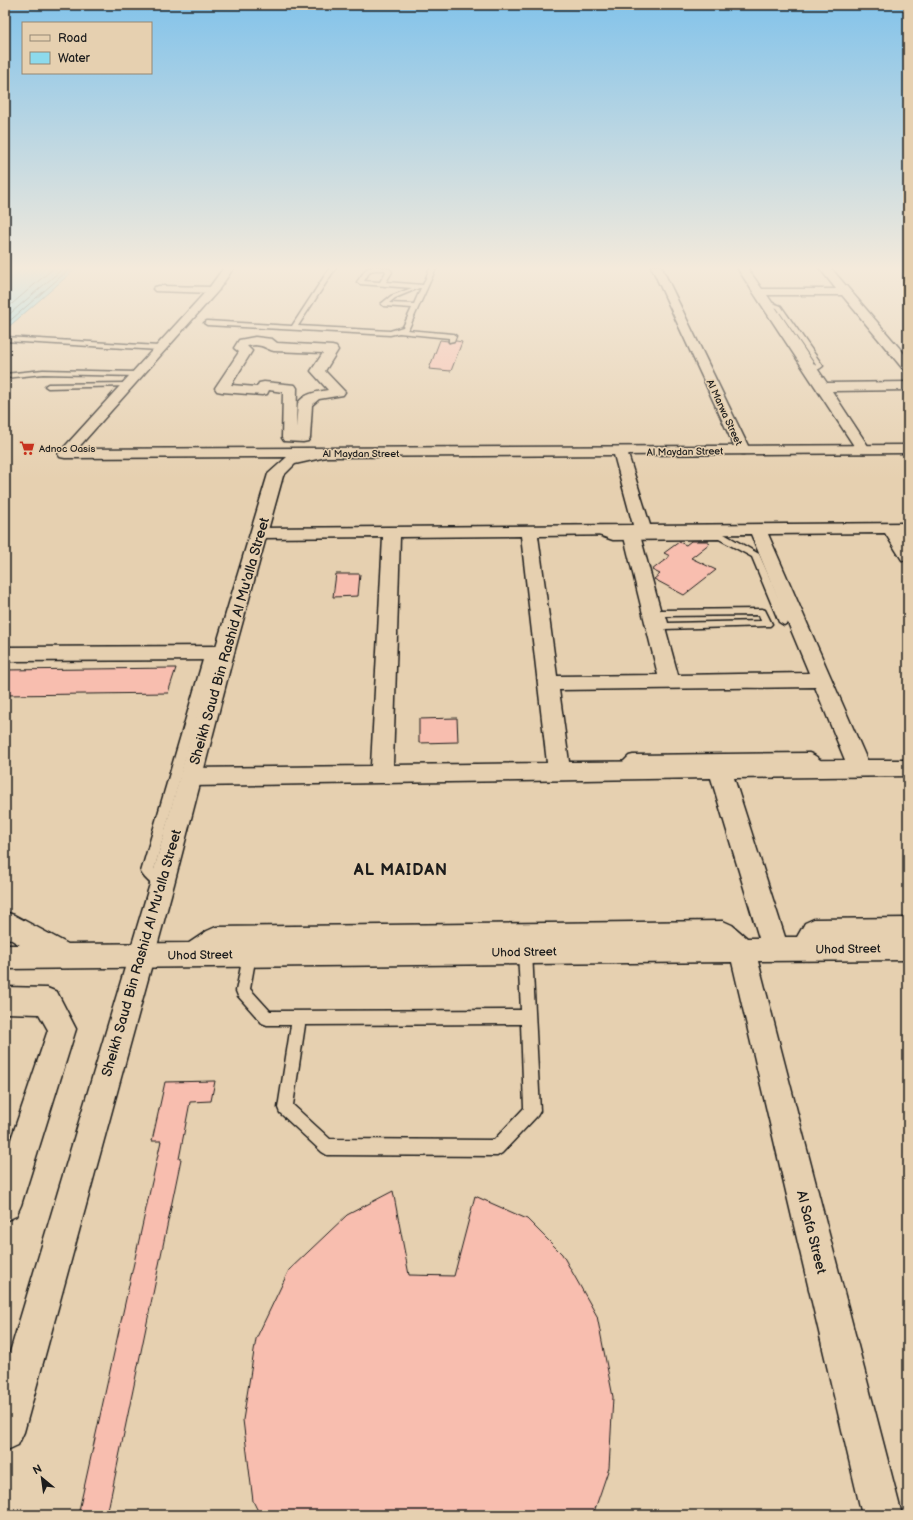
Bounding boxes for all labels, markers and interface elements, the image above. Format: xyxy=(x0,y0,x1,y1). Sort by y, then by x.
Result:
legend xyxy=(22,22,152,74)
text: Road xyxy=(58,31,87,46)
text: Water xyxy=(58,51,90,66)
street label: Al Marwa Street xyxy=(704,378,745,447)
supermarket icon: Adnoc Oasis xyxy=(18,439,36,457)
place label: Adnoc Oasis xyxy=(39,443,95,455)
street label: Al Maydan Street xyxy=(647,445,723,459)
street label: Al Maydan Street xyxy=(323,448,399,460)
street label: Sheikh Saud Bin Rashid Al Mu'alla Street xyxy=(186,515,273,767)
street label: Sheikh Saud Bin Rashid Al Mu'alla Street xyxy=(98,827,185,1079)
district label: AL MAIDAN xyxy=(353,861,448,880)
street label: Uhod Street xyxy=(815,941,881,958)
street label: Uhod Street xyxy=(491,944,557,961)
street label: Uhod Street xyxy=(167,947,233,964)
street label: Al Safa Street xyxy=(793,1189,830,1276)
north arrow xyxy=(22,1458,62,1498)
text: N xyxy=(31,1462,44,1477)

